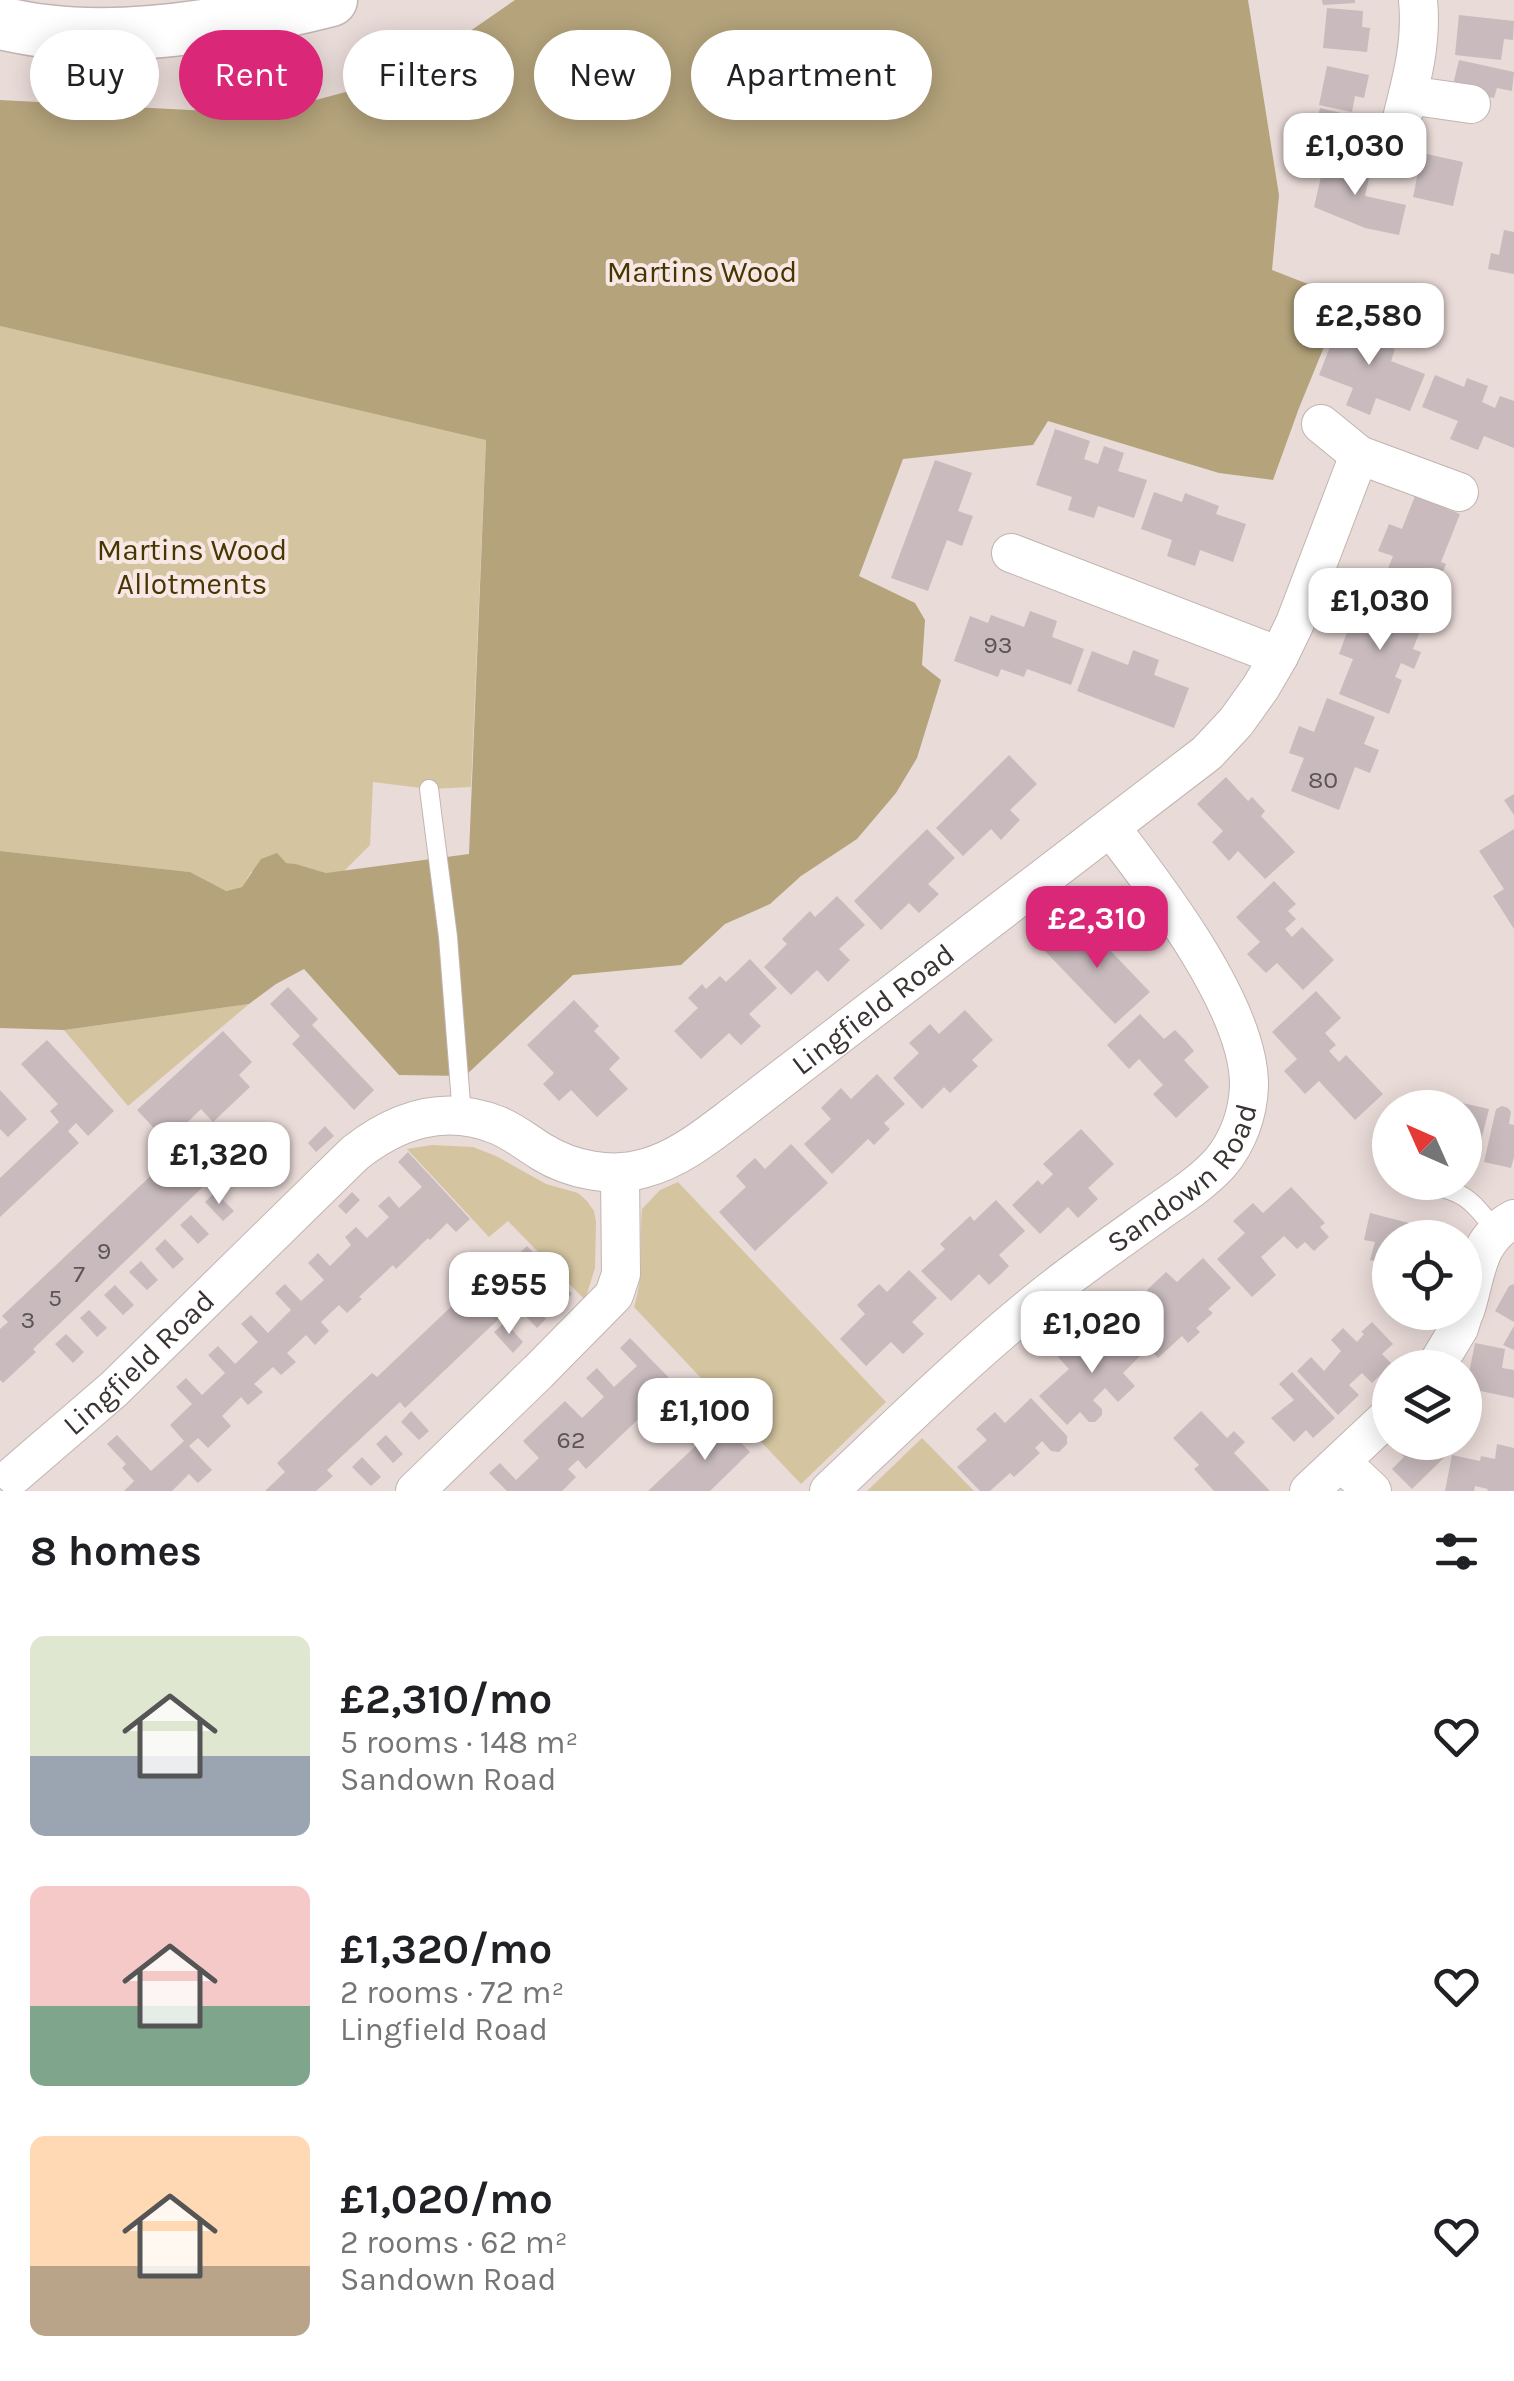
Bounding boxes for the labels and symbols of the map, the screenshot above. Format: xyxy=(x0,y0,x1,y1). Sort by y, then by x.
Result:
pin: £1,030 xyxy=(1274,113,1436,198)
park label: Martins Wood xyxy=(607,254,797,290)
pin: £2,580 xyxy=(1288,283,1450,368)
park label: Martins Wood Allotments xyxy=(97,532,287,602)
pin: £1,030 xyxy=(1299,568,1461,653)
house number: 93 xyxy=(983,630,1013,659)
house number: 80 xyxy=(1308,765,1338,794)
pin: £2,310 xyxy=(1016,886,1178,971)
street label: Lingfield Road xyxy=(784,936,962,1083)
north arrow xyxy=(1372,1090,1482,1200)
street label: Sandown Road xyxy=(1100,1100,1265,1261)
pin: £1,320 xyxy=(138,1122,300,1207)
house number: 9 xyxy=(97,1236,111,1265)
pin: £955 xyxy=(450,1252,568,1337)
house number: 7 xyxy=(73,1259,85,1288)
house number: 5 xyxy=(48,1283,62,1312)
street label: Lingfield Road xyxy=(56,1283,222,1443)
pin: £1,020 xyxy=(1011,1291,1173,1376)
house number: 3 xyxy=(21,1305,35,1334)
pin: £1,100 xyxy=(624,1378,786,1463)
house number: 62 xyxy=(557,1425,585,1454)

